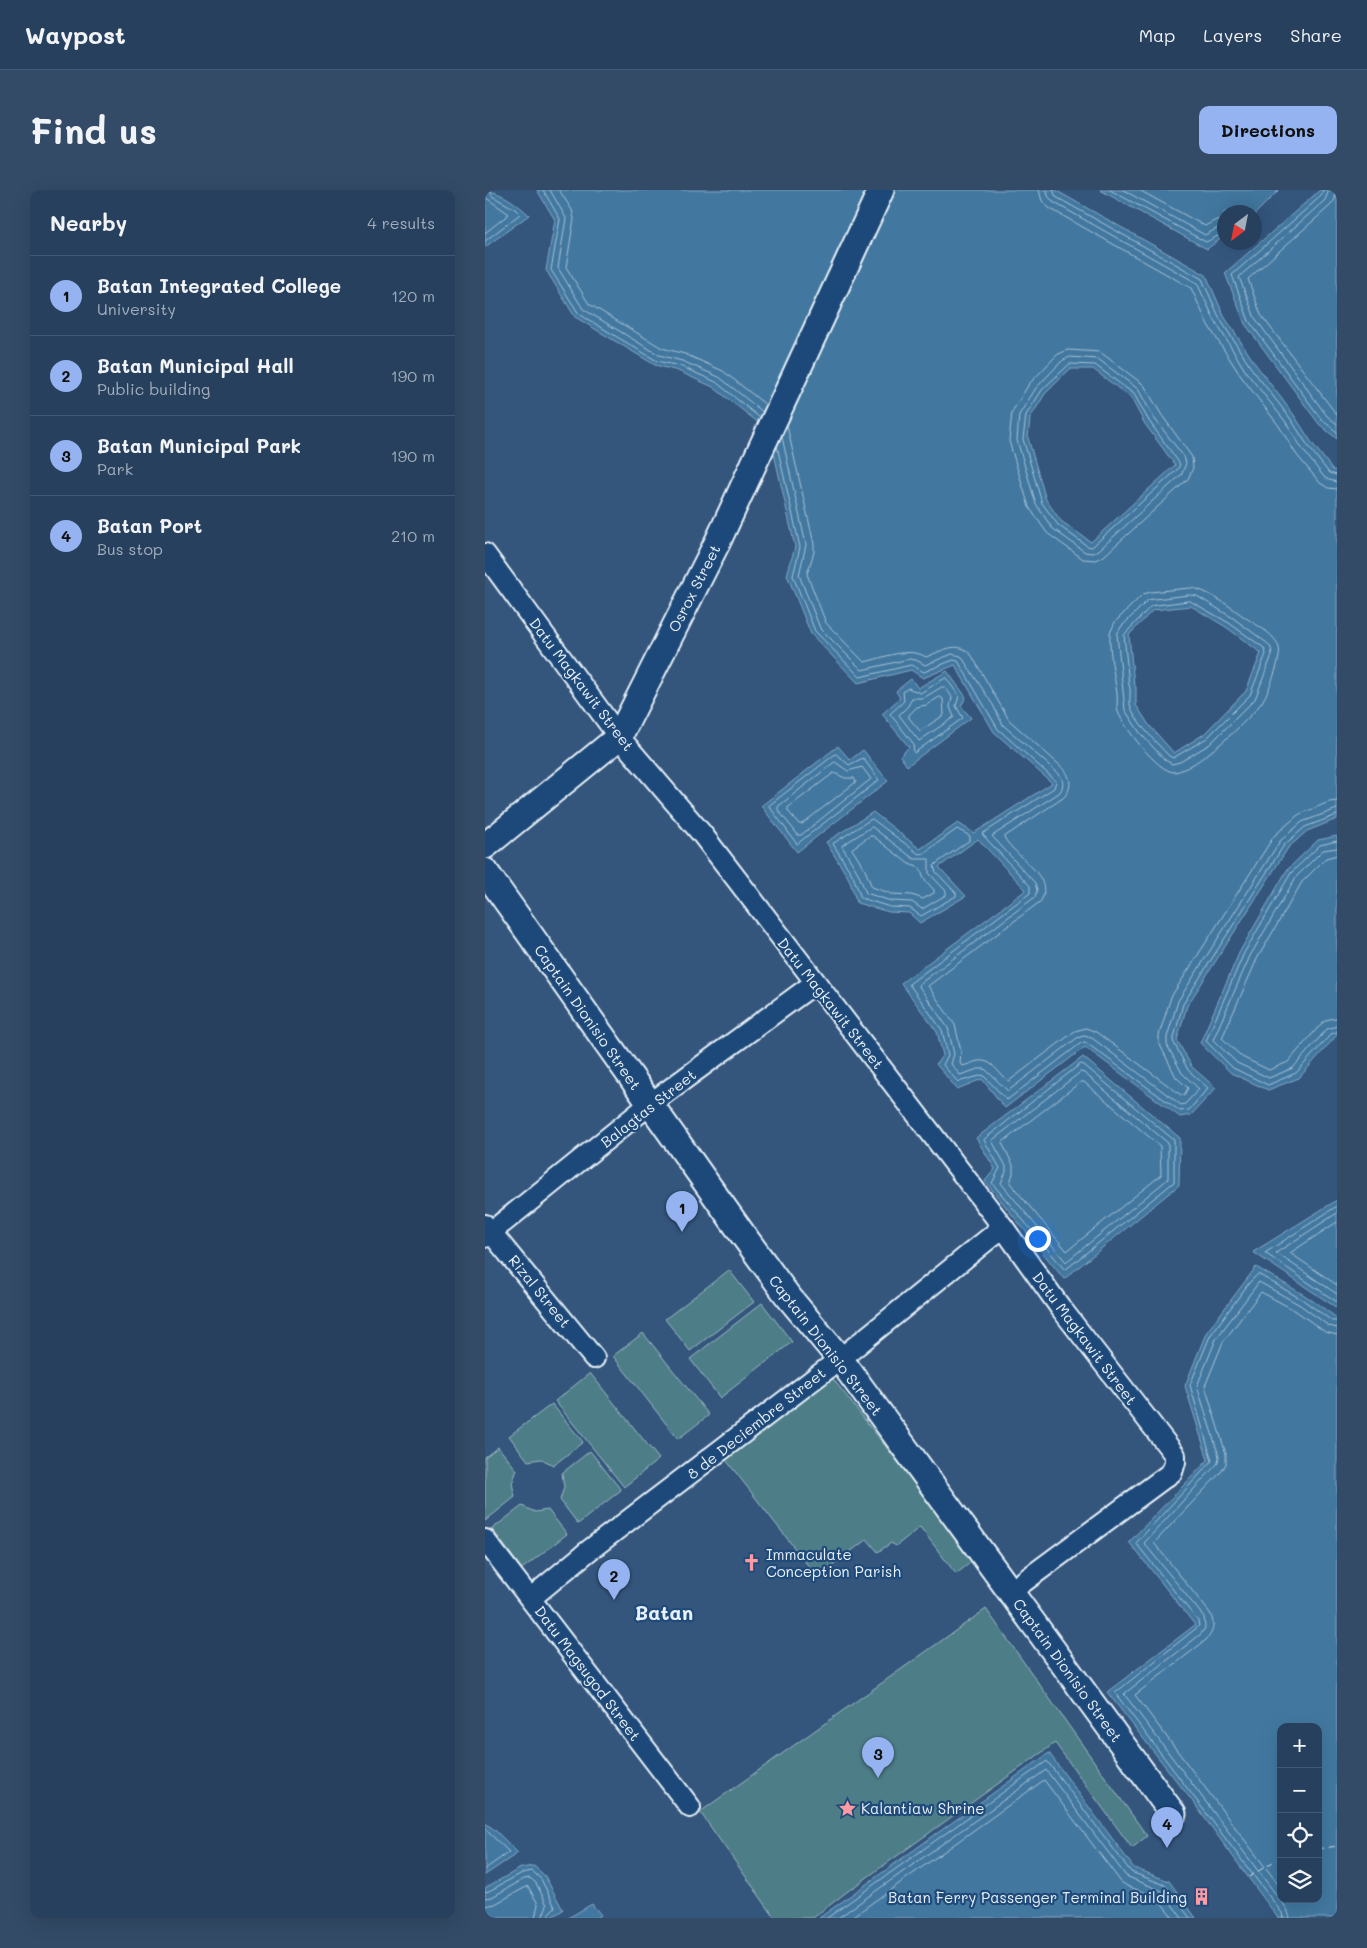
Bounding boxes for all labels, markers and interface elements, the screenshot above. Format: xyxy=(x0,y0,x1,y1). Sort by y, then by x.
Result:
text: Waypost xyxy=(25,19,126,50)
text: Map xyxy=(1139,23,1175,47)
text: Layers xyxy=(1203,23,1262,47)
text: Share xyxy=(1290,23,1342,47)
button: Directions xyxy=(1199,106,1337,154)
text: Find us xyxy=(30,107,157,153)
north arrow xyxy=(1217,205,1262,250)
text: Nearby xyxy=(50,209,127,236)
text: 4 results xyxy=(367,212,435,233)
text: Batan Integrated College xyxy=(97,273,341,298)
text: 1 xyxy=(62,285,70,306)
text: 120 m xyxy=(391,285,435,306)
text: University xyxy=(97,298,176,319)
text: Batan Municipal Hall xyxy=(97,353,294,378)
text: 2 xyxy=(62,365,70,386)
text: 190 m xyxy=(391,365,435,386)
text: Public building xyxy=(97,378,210,399)
text: Batan Municipal Park xyxy=(97,433,301,458)
text: 3 xyxy=(61,445,71,466)
text: 190 m xyxy=(391,445,435,466)
text: Park xyxy=(97,458,133,479)
text: Batan Port xyxy=(97,513,202,538)
text: 4 xyxy=(61,525,71,546)
text: 210 m xyxy=(391,525,435,546)
text: Bus stop xyxy=(97,538,163,559)
street label: Osrox Street xyxy=(663,541,725,635)
street label: Datu Magkawit Street xyxy=(525,613,639,755)
street label: Datu Magkawit Street xyxy=(773,933,889,1073)
street label: Captain Dionisio Street xyxy=(530,940,646,1094)
street label: Balagtas Street xyxy=(596,1064,700,1152)
pin: 1 xyxy=(666,1191,698,1232)
your location xyxy=(1025,1226,1051,1252)
street label: Rizal Street xyxy=(504,1250,576,1332)
street label: Datu Magkawit Street xyxy=(1028,1267,1142,1409)
street label: Captain Dionisio Street xyxy=(765,1271,887,1419)
street label: 8 de Deciembre Street xyxy=(683,1363,829,1483)
place label: Immaculate Conception Parish xyxy=(766,1544,901,1581)
church icon: Immaculate Conception Parish xyxy=(742,1553,762,1573)
pin: 2 xyxy=(598,1559,630,1600)
street label: Captain Dionisio Street xyxy=(1009,1594,1127,1746)
district label: Batan xyxy=(635,1599,693,1625)
street label: Datu Magsugod Street xyxy=(531,1601,645,1745)
map controls xyxy=(1277,1723,1322,1903)
button: + xyxy=(1277,1723,1322,1768)
pin: 3 xyxy=(862,1737,894,1778)
button: − xyxy=(1277,1768,1322,1813)
place icon: Kalantiaw Shrine xyxy=(837,1798,857,1818)
place label: Kalantiaw Shrine xyxy=(861,1798,984,1818)
pin: 4 xyxy=(1151,1807,1183,1848)
button: locate xyxy=(1277,1813,1322,1858)
button: layers xyxy=(1277,1858,1322,1903)
place label: Batan Ferry Passenger Terminal Building xyxy=(888,1887,1187,1907)
building icon: Batan Ferry Passenger Terminal Building xyxy=(1191,1887,1211,1907)

